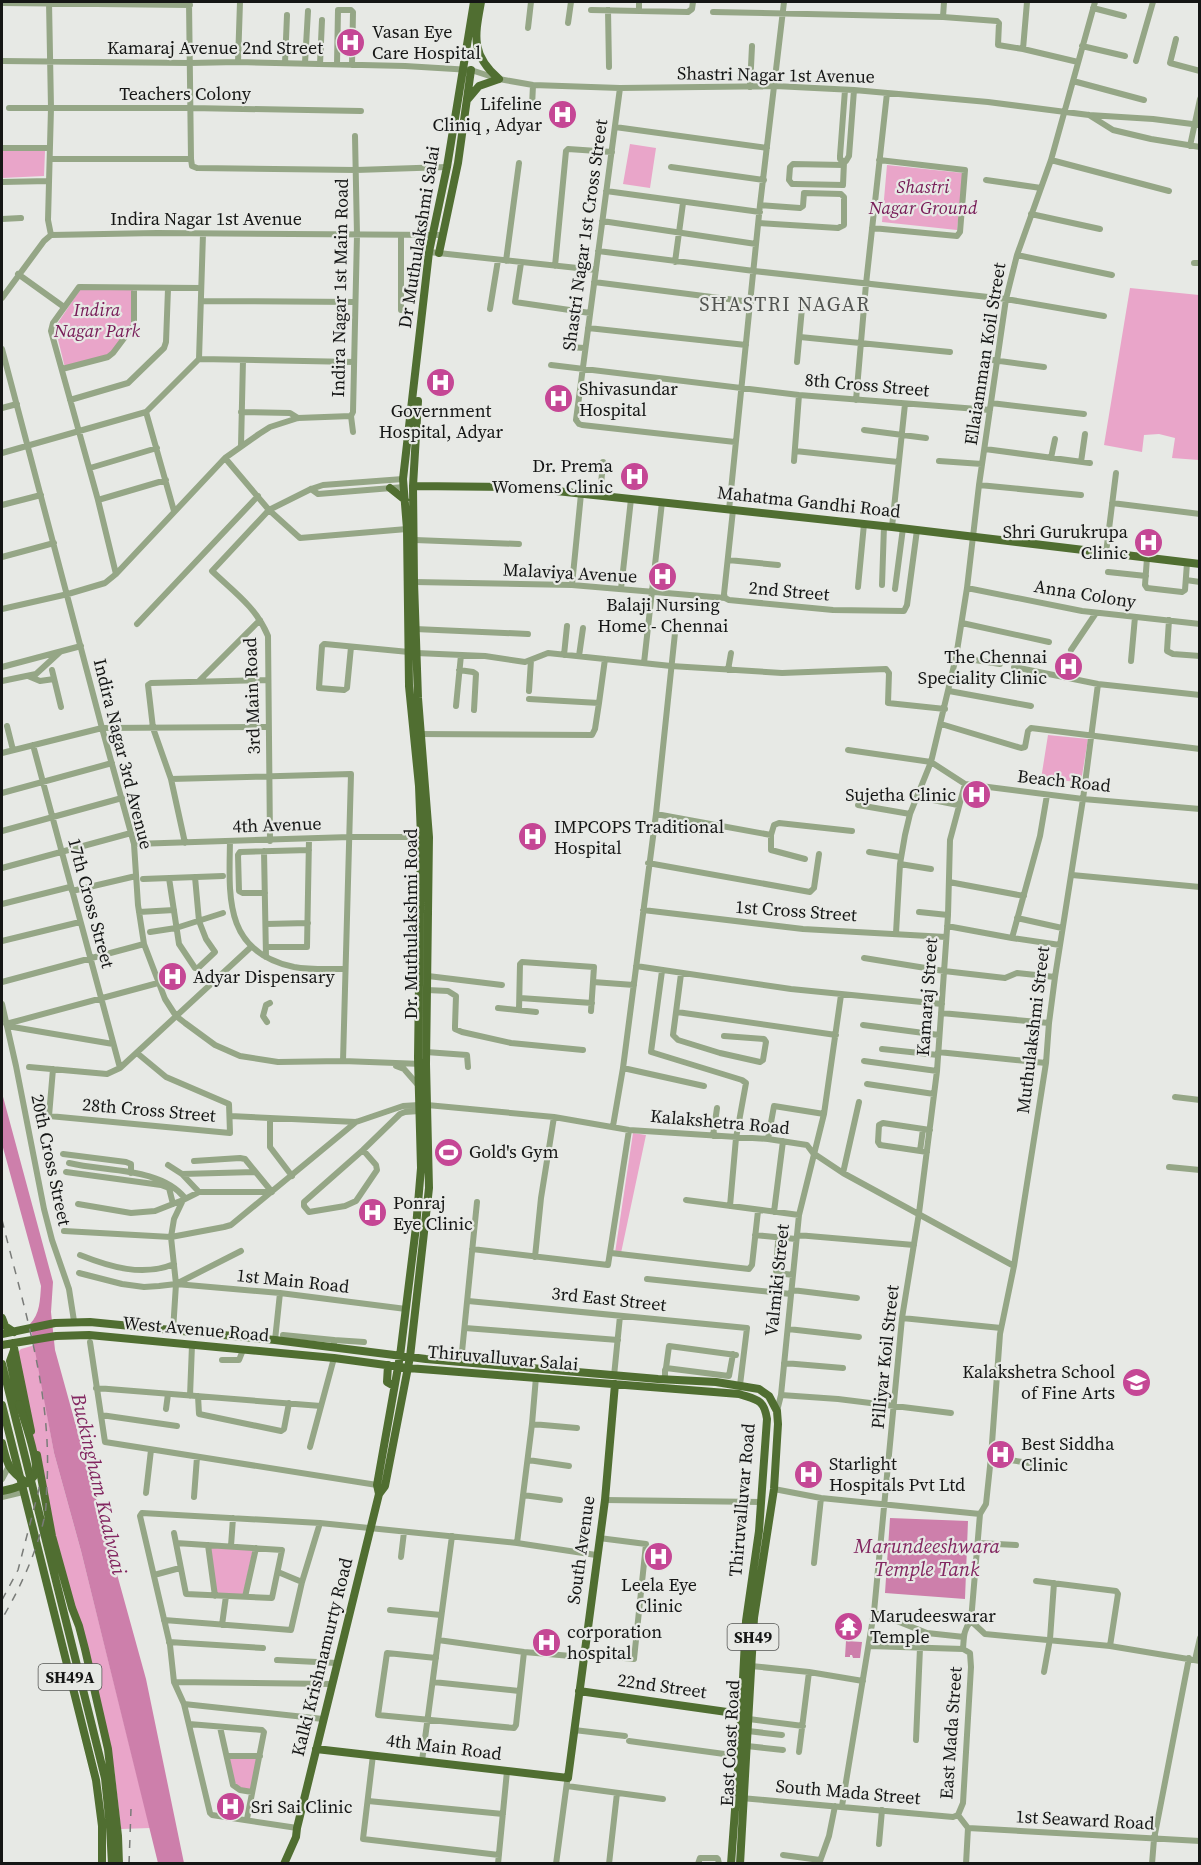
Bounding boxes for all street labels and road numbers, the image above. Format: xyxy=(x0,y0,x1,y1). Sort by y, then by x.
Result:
street label: Kamaraj Avenue 2nd Street xyxy=(107,35,323,60)
street label: Shastri Nagar 1st Avenue xyxy=(677,60,875,89)
street label: Teachers Colony xyxy=(119,81,252,106)
street label: Shastri Nagar 1st Cross Street xyxy=(556,117,613,352)
street label: Dr Muthulakshmi Salai xyxy=(392,144,445,330)
street label: Indira Nagar 1st Main Road xyxy=(325,178,354,398)
street label: Indira Nagar 1st Avenue xyxy=(110,206,302,231)
street label: Ellaiamman Koil Street xyxy=(958,261,1011,447)
street label: 8th Cross Street xyxy=(804,367,930,402)
street label: Mahatma Gandhi Road xyxy=(716,479,902,524)
street label: Malaviya Avenue xyxy=(502,556,638,589)
street label: Anna Colony xyxy=(1032,573,1139,614)
street label: 2nd Street xyxy=(748,575,831,606)
street label: 3rd Main Road xyxy=(237,637,266,755)
street label: Indira Nagar 3rd Avenue xyxy=(88,656,159,852)
street label: Beach Road xyxy=(1016,763,1112,798)
street label: 4th Avenue xyxy=(232,810,322,839)
street label: Dr. Muthulakshmi Road xyxy=(398,829,423,1019)
street label: 17th Cross Street xyxy=(62,835,121,971)
street label: 1st Cross Street xyxy=(734,894,858,927)
street label: Kamaraj Street xyxy=(910,937,943,1057)
street label: Muthulakshmi Street xyxy=(1010,945,1055,1115)
street label: 28th Cross Street xyxy=(81,1091,217,1128)
street label: 20th Cross Street xyxy=(25,1092,78,1228)
street label: Kalakshetra Road xyxy=(649,1103,791,1140)
street label: Valmiki Street xyxy=(758,1222,795,1337)
street label: 1st Main Road xyxy=(235,1262,351,1299)
street label: 3rd East Street xyxy=(550,1280,668,1317)
street label: Pilliyar Koil Street xyxy=(865,1284,905,1430)
street label: West Avenue Road xyxy=(122,1310,270,1347)
street label: Thiruvalluvar Salai xyxy=(427,1338,579,1377)
street label: Thiruvalluvar Road xyxy=(722,1422,761,1578)
street label: South Avenue xyxy=(561,1494,600,1606)
street label: Kalki Krishnamurty Road xyxy=(285,1555,358,1759)
road number: SH49 xyxy=(728,1624,778,1650)
road number: SH49A xyxy=(38,1664,101,1690)
street label: East Mada Street xyxy=(933,1666,968,1800)
street label: 22nd Street xyxy=(616,1667,708,1704)
street label: East Coast Road xyxy=(714,1679,745,1807)
street label: 4th Main Road xyxy=(385,1727,503,1766)
street label: South Mada Street xyxy=(775,1773,922,1810)
street label: 1st Seaward Road xyxy=(1015,1803,1155,1836)

